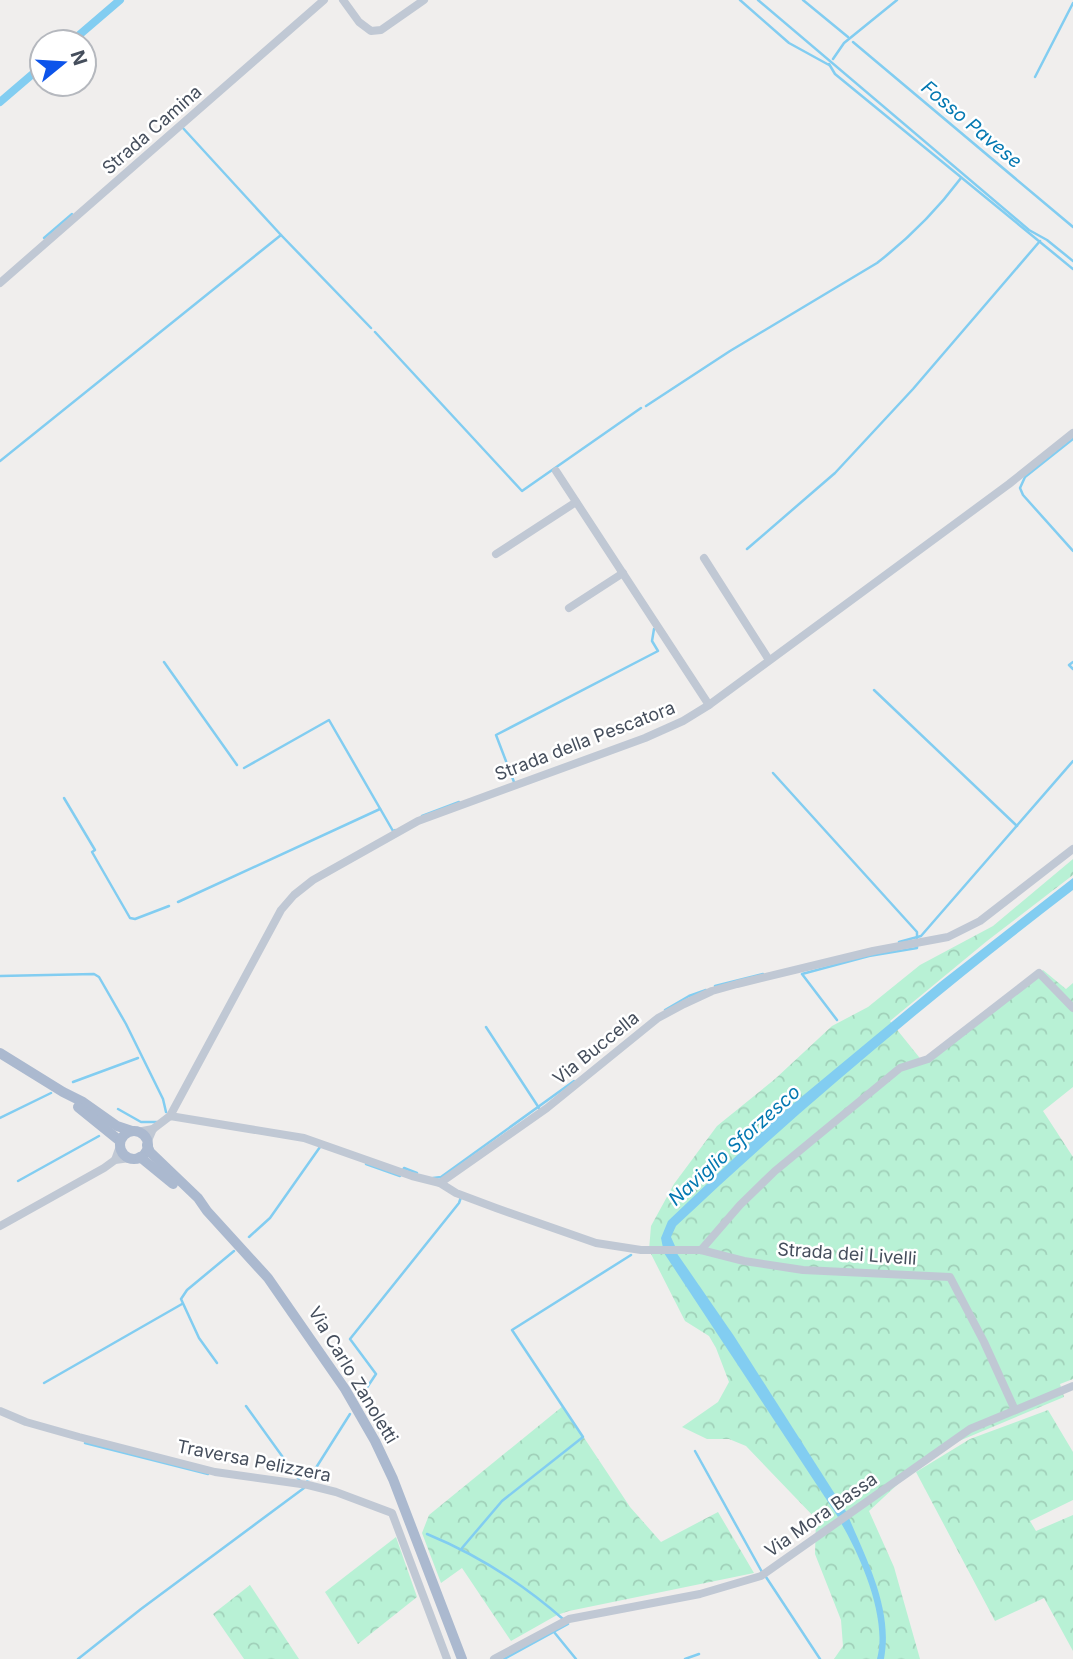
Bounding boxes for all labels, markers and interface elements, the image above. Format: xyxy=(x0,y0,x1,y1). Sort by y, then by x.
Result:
north arrow xyxy=(28,28,98,98)
text: N xyxy=(66,47,92,68)
water label: Fosso Pavese xyxy=(917,76,1027,173)
street label: Strada Camina xyxy=(98,81,206,178)
street label: Strada della Pescatora xyxy=(492,696,678,785)
street label: Via Buccella xyxy=(549,1007,643,1089)
water label: Naviglio Sforzesco xyxy=(664,1080,805,1211)
street label: Strada dei Livelli xyxy=(777,1238,917,1269)
street label: Via Carlo Zanoletti xyxy=(304,1303,403,1447)
street label: Traversa Pelizzera xyxy=(175,1435,333,1486)
street label: Via Mora Bassa xyxy=(761,1468,881,1561)

